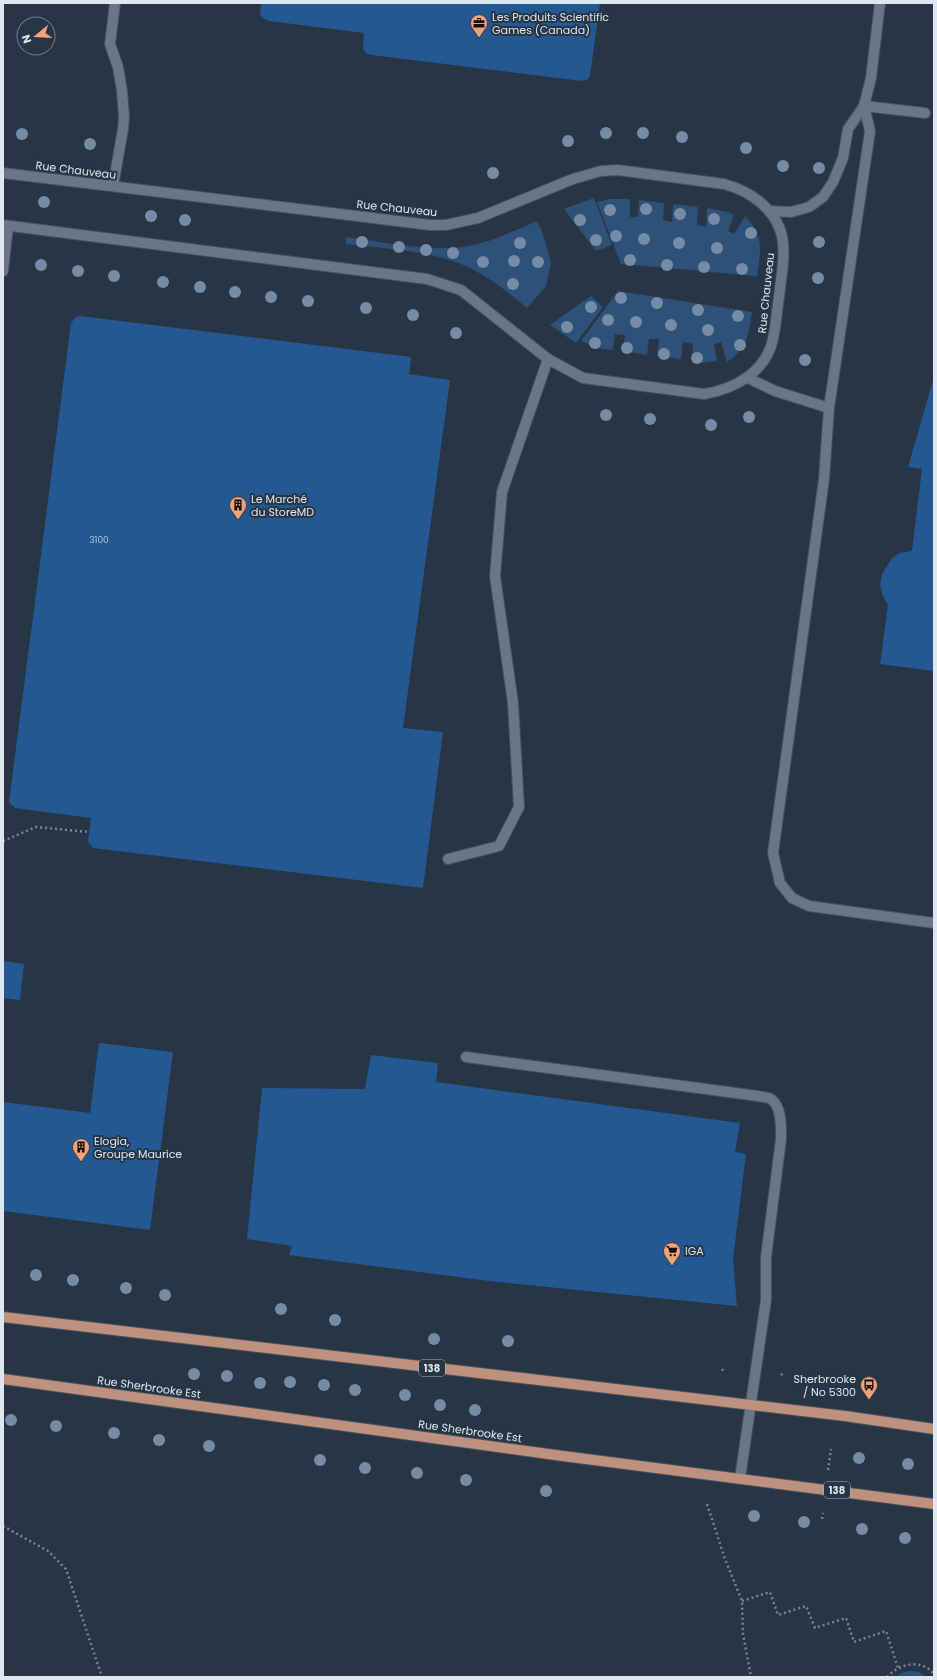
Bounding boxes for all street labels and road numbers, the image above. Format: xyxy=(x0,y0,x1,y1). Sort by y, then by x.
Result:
street label: Rue Chauveau xyxy=(35,157,117,183)
street label: Rue Chauveau xyxy=(356,196,438,220)
street label: Rue Chauveau xyxy=(754,252,778,334)
road number: 138 xyxy=(419,1360,445,1376)
street label: Rue Sherbrooke Est xyxy=(96,1372,202,1402)
street label: Rue Sherbrooke Est xyxy=(417,1416,523,1446)
road number: 138 xyxy=(824,1482,850,1498)

